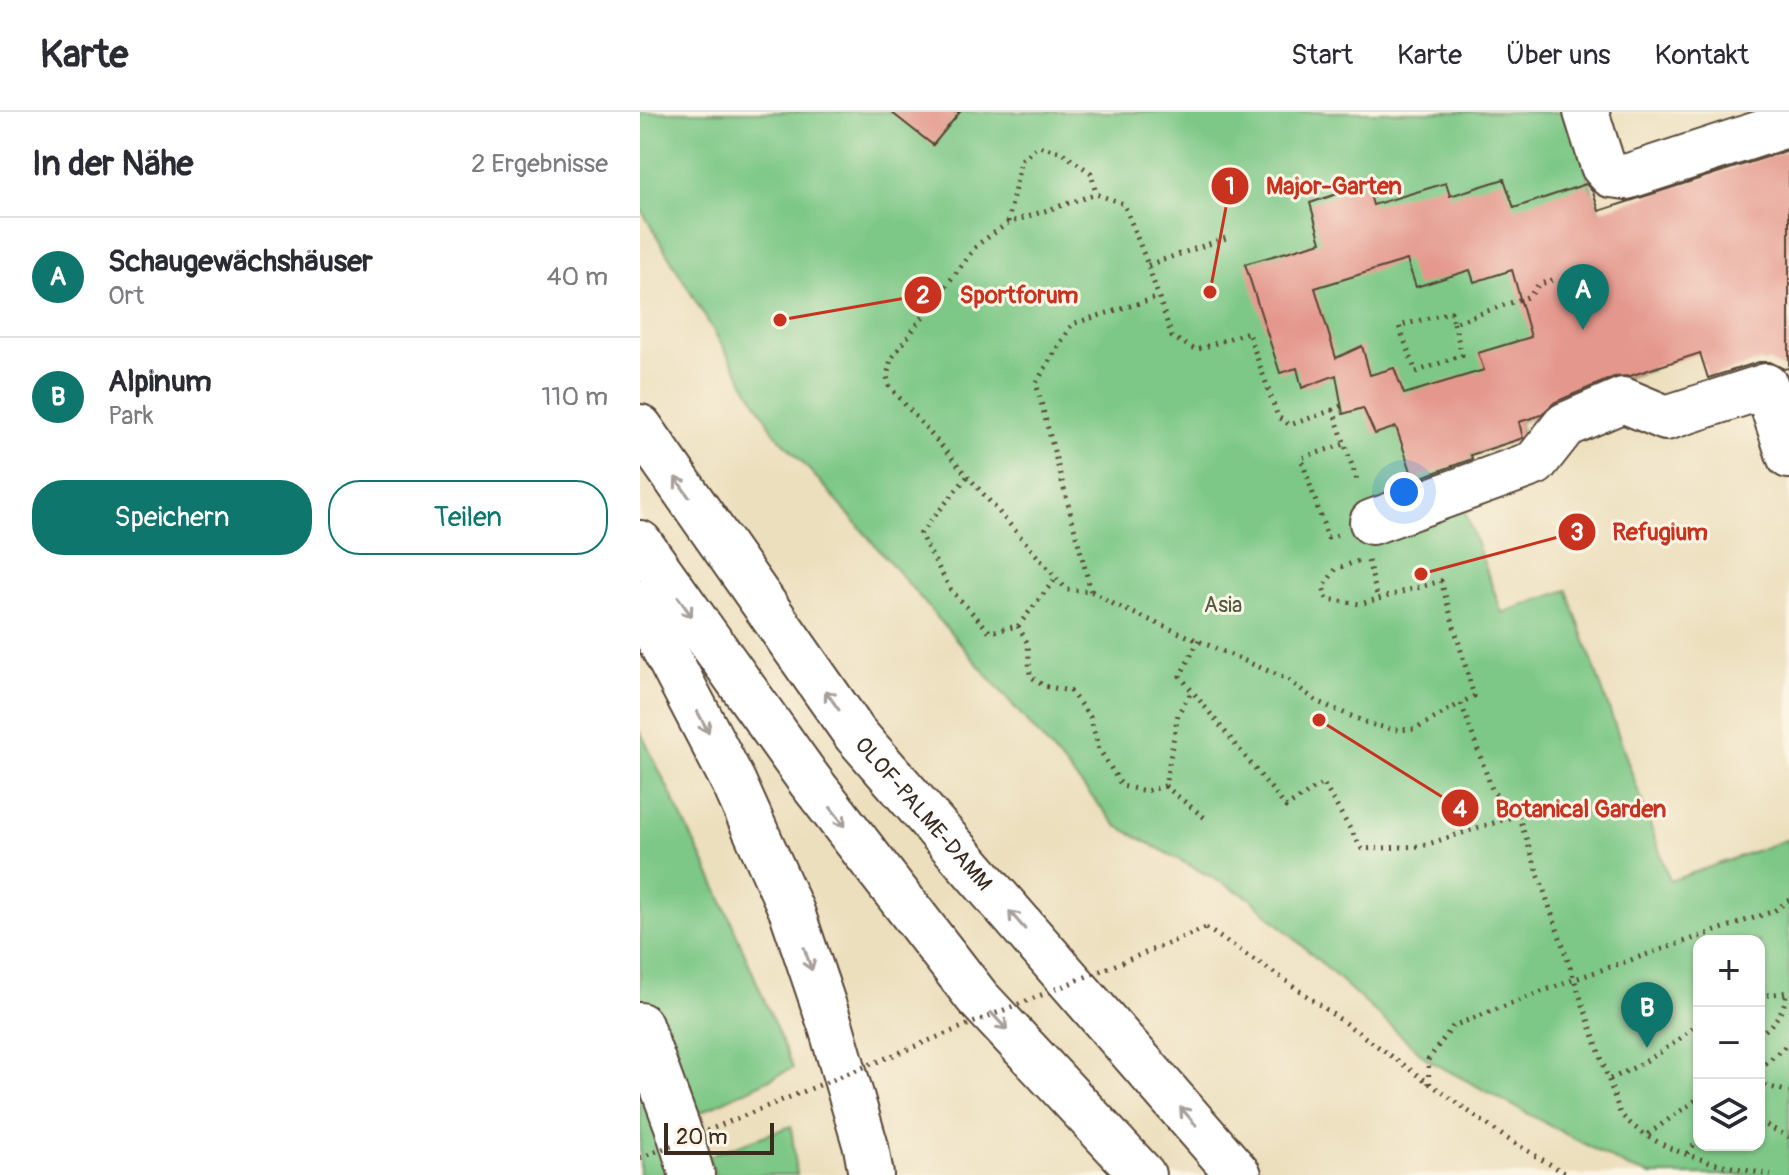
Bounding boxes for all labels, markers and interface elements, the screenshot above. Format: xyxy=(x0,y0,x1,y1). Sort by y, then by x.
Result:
text: Karte xyxy=(40,31,128,79)
text: Start xyxy=(1291,38,1353,73)
text: Karte xyxy=(1397,38,1462,73)
text: Über uns xyxy=(1506,38,1611,73)
text: Kontakt xyxy=(1655,38,1749,73)
text: In der Nähe xyxy=(32,143,193,186)
text: 2 Ergebnisse xyxy=(471,148,608,180)
callout: Major-Garten xyxy=(1210,162,1418,210)
text: 1 xyxy=(1225,172,1235,201)
text: Major-Garten xyxy=(1266,172,1402,201)
text: Schaugewächshäuser xyxy=(108,243,373,280)
text: A xyxy=(50,261,66,293)
text: 40 m xyxy=(546,261,608,293)
pin: A xyxy=(1557,264,1609,330)
callout: Sportforum xyxy=(903,271,1094,319)
text: Ort xyxy=(108,280,144,312)
text: 2 xyxy=(916,281,930,310)
text: Sportforum xyxy=(960,281,1078,310)
text: Alpinum xyxy=(108,363,212,400)
text: B xyxy=(51,381,65,413)
text: 110 m xyxy=(541,381,608,413)
text: Park xyxy=(108,400,154,432)
your location xyxy=(1384,472,1424,512)
one-way arrow xyxy=(674,477,690,499)
button: Speichern xyxy=(32,480,312,555)
button: Teilen xyxy=(328,480,608,555)
callout: Refugium xyxy=(1557,508,1724,556)
text: 3 xyxy=(1570,518,1584,547)
text: Refugium xyxy=(1612,518,1708,547)
park label: Asia xyxy=(1204,591,1242,619)
one-way arrow xyxy=(677,595,693,617)
one-way arrow xyxy=(824,690,840,712)
one-way arrow xyxy=(695,709,711,733)
street label: OLOF-PALME-DAMM xyxy=(849,731,998,897)
callout: Botanical Garden xyxy=(1440,784,1682,832)
text: 4 xyxy=(1453,795,1467,824)
text: Botanical Garden xyxy=(1496,795,1666,824)
one-way arrow xyxy=(829,806,846,827)
one-way arrow xyxy=(1009,910,1027,931)
map controls xyxy=(1693,935,1765,1151)
button: + xyxy=(1693,935,1765,1007)
one-way arrow xyxy=(801,946,816,971)
pin: B xyxy=(1621,982,1673,1048)
button: − xyxy=(1693,1007,1765,1079)
one-way arrow xyxy=(990,1010,1008,1030)
button: layers xyxy=(1693,1079,1765,1151)
one-way arrow xyxy=(1179,1107,1197,1127)
scale bar xyxy=(664,1119,774,1155)
text: 20 m xyxy=(676,1123,728,1151)

